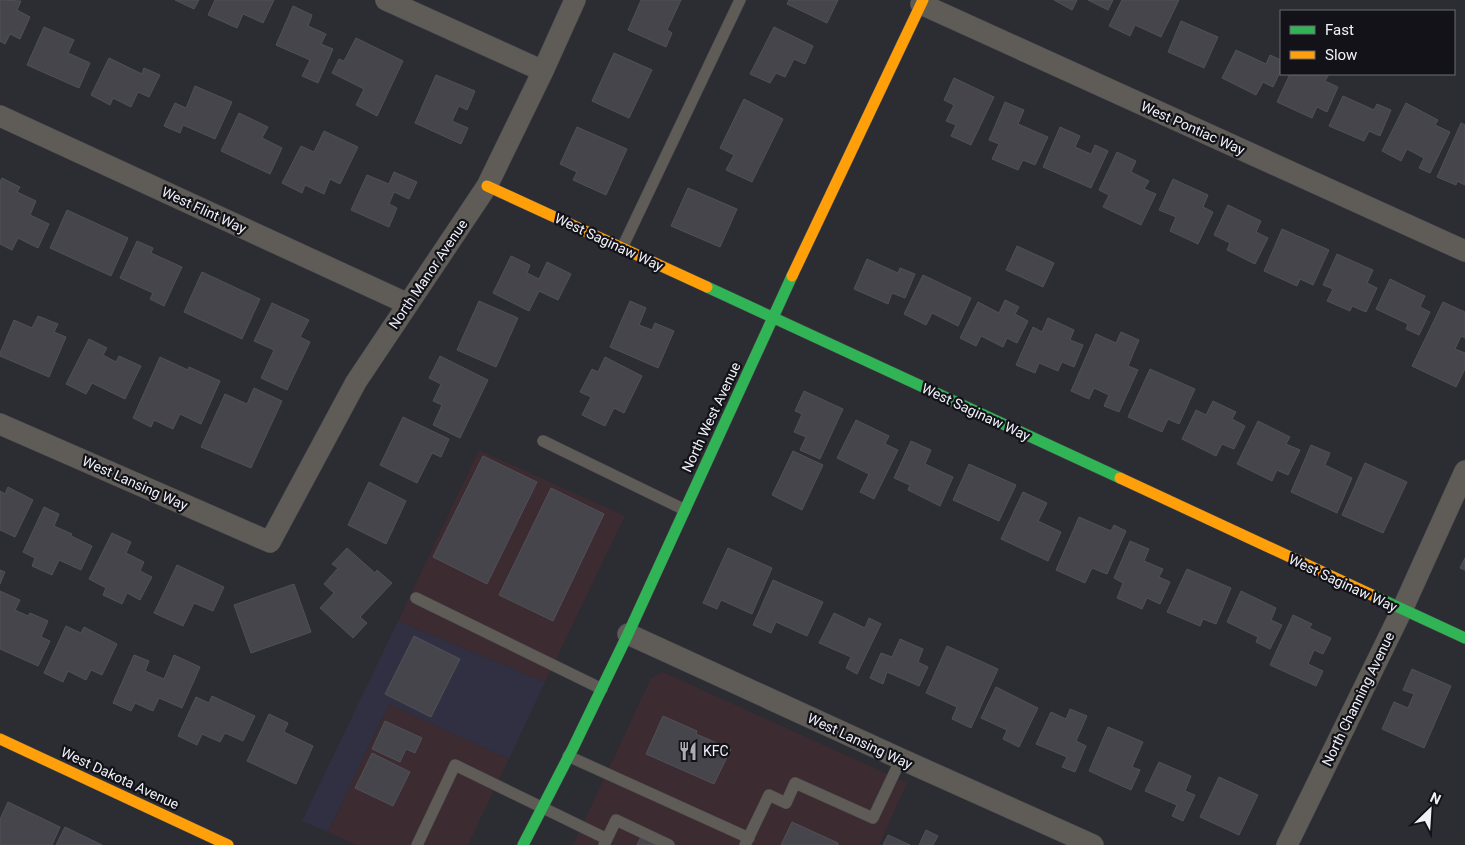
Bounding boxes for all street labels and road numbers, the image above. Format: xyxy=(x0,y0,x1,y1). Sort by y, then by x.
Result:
street label: West Pontiac Way xyxy=(1139,98,1248,158)
street label: West Flint Way xyxy=(159,183,249,237)
street label: West Saginaw Way xyxy=(552,210,666,274)
street label: North Manor Avenue xyxy=(385,216,471,332)
street label: North West Avenue xyxy=(678,359,744,475)
street label: West Saginaw Way xyxy=(919,380,1033,444)
street label: West Lansing Way xyxy=(80,453,191,514)
street label: West Saginaw Way xyxy=(1286,551,1400,615)
street label: North Channing Avenue xyxy=(1319,629,1397,769)
street label: West Lansing Way xyxy=(805,710,915,772)
street label: West Dakota Avenue xyxy=(59,744,181,812)

